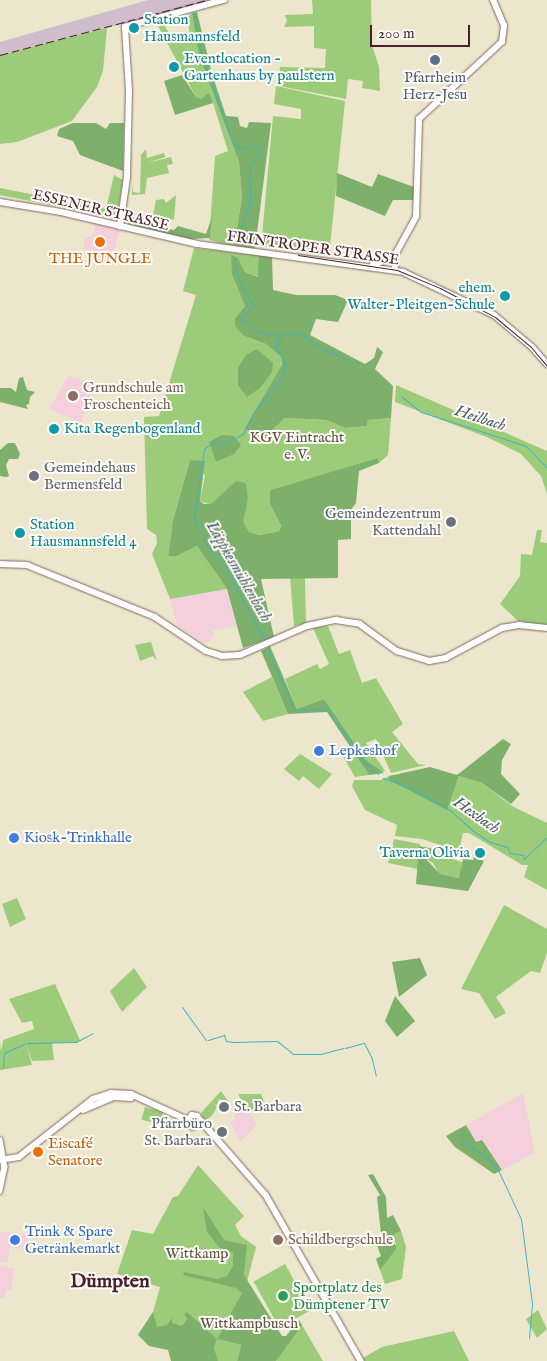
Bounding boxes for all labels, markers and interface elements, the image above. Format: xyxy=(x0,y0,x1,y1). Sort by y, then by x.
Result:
place label: Station Hausmannsfeld xyxy=(144,10,240,45)
scale bar xyxy=(372,15,472,47)
marker: Station Hausmannsfeld xyxy=(128,22,140,34)
text: 200 m xyxy=(378,24,415,43)
place label: Eventlocation - Gartenhaus by paulstern xyxy=(184,49,335,84)
marker: Pfarrheim Herz-Jesu xyxy=(429,54,441,66)
marker: Eventlocation - Gartenhaus by paulstern xyxy=(168,61,180,73)
place label: Pfarrheim Herz-Jesu xyxy=(403,68,467,103)
street label: ESSENER STRASSE xyxy=(31,185,171,235)
street label: FRINTROPER STRASSE xyxy=(226,227,400,269)
marker: THE JUNGLE xyxy=(94,236,106,248)
place label: THE JUNGLE xyxy=(49,250,151,268)
place label: ehem. Walter-Pleitgen-Schule xyxy=(347,278,495,313)
marker: ehem. Walter-Pleitgen-Schule xyxy=(499,290,511,302)
place label: Grundschule am Froschenteich xyxy=(83,378,184,413)
marker: Grundschule am Froschenteich xyxy=(67,390,79,402)
water label: Heilbach xyxy=(452,402,508,436)
place label: Kita Regenbogenland xyxy=(64,420,201,438)
marker: Kita Regenbogenland xyxy=(48,423,60,435)
park label: KGV Eintracht e. V. xyxy=(250,428,344,463)
place label: Gemeindehaus Bermensfeld xyxy=(44,458,136,493)
marker: Gemeindehaus Bermensfeld xyxy=(28,470,40,482)
place label: Gemeindezentrum Kattendahl xyxy=(325,504,441,539)
place label: Station Hausmannsfeld 4 xyxy=(30,515,137,550)
marker: Gemeindezentrum Kattendahl xyxy=(445,516,457,528)
water label: Läppkesmühlenbach xyxy=(201,518,275,626)
marker: Station Hausmannsfeld 4 xyxy=(14,527,26,539)
place label: Lepkeshof xyxy=(329,742,396,760)
marker: Lepkeshof xyxy=(313,745,325,757)
water label: Hexbach xyxy=(449,793,503,839)
place label: Kiosk-Trinkhalle xyxy=(24,829,132,847)
marker: Kiosk-Trinkhalle xyxy=(8,832,20,844)
place label: Taverna Olivia xyxy=(380,844,470,862)
marker: Taverna Olivia xyxy=(474,847,486,859)
place label: St. Barbara xyxy=(234,1098,302,1116)
marker: St. Barbara xyxy=(218,1101,230,1113)
place label: Pfarrbüro St. Barbara xyxy=(144,1114,212,1149)
marker: Pfarrbüro St. Barbara xyxy=(216,1126,228,1138)
place label: Eiscafé Senatore xyxy=(48,1134,103,1169)
marker: Eiscafé Senatore xyxy=(32,1146,44,1158)
place label: Trink & Spare Getränkemarkt xyxy=(25,1222,120,1257)
place label: Schildbergschule xyxy=(288,1231,393,1249)
marker: Trink & Spare Getränkemarkt xyxy=(9,1234,21,1246)
marker: Schildbergschule xyxy=(272,1234,284,1246)
park label: Wittkamp xyxy=(166,1245,228,1263)
district label: Dümpten xyxy=(70,1269,150,1293)
place label: Sportplatz des Dümptener TV xyxy=(293,1278,389,1313)
marker: Sportplatz des Dümptener TV xyxy=(277,1290,289,1302)
park label: Wittkampbusch xyxy=(200,1315,298,1333)

